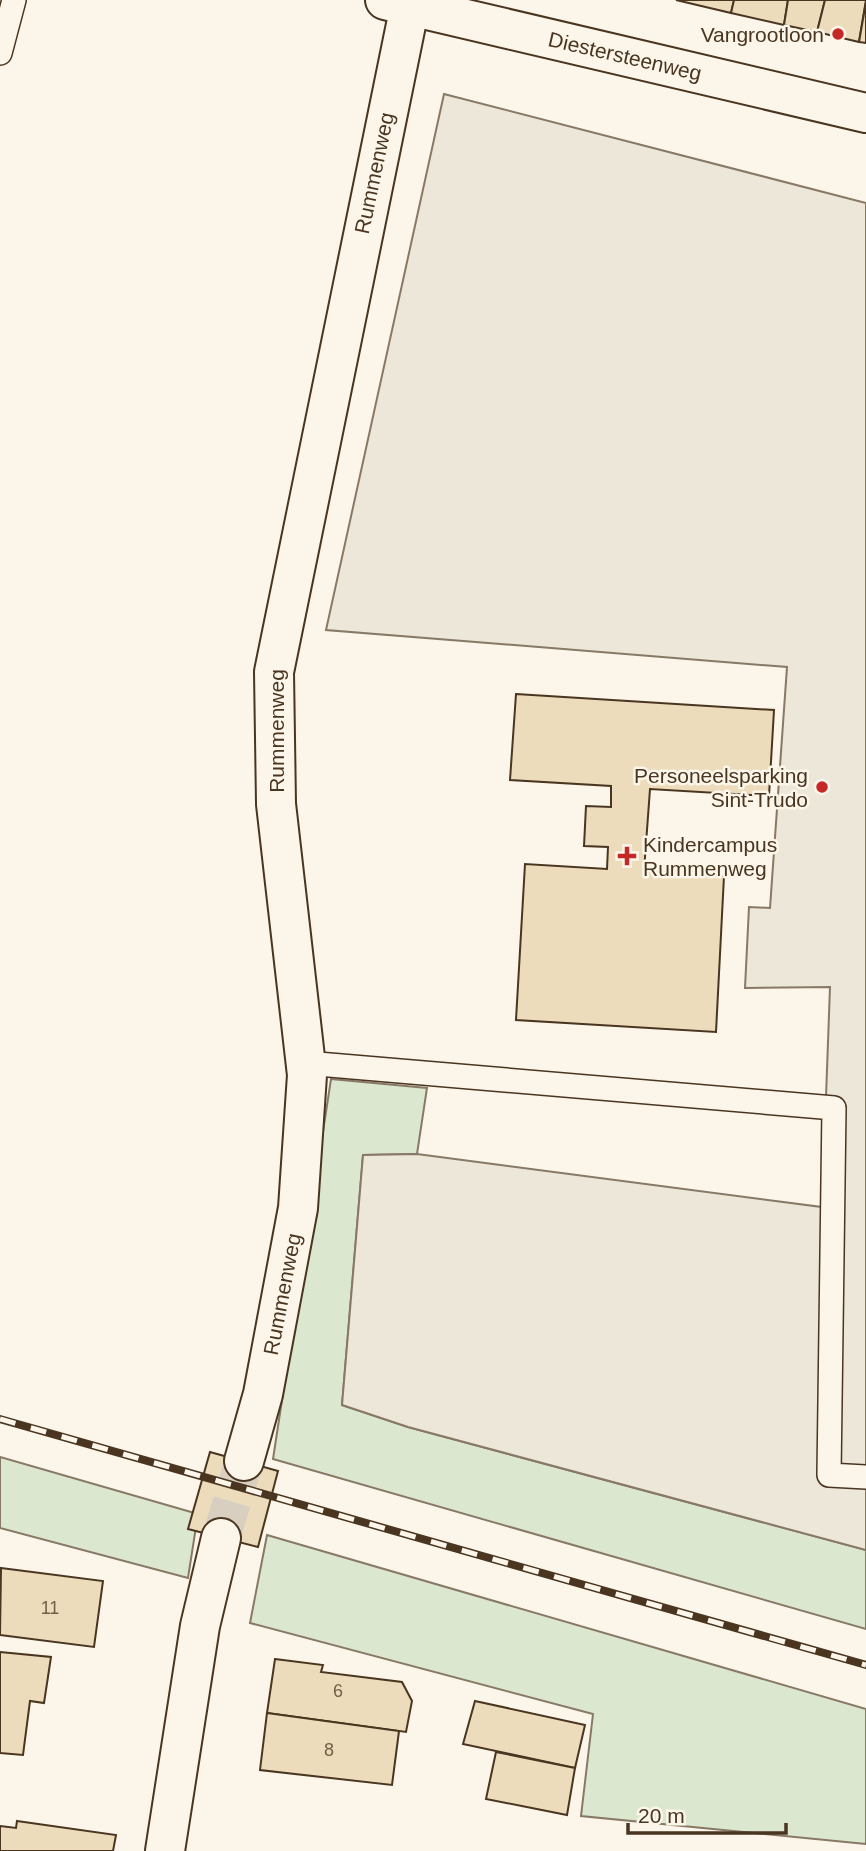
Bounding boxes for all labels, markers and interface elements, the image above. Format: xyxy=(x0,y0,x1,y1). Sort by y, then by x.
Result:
place label: Vangrootloon xyxy=(701,23,824,46)
marker: Vangrootloon xyxy=(830,26,846,42)
street label: Diestersteenweg xyxy=(546,27,704,85)
street label: Rummenweg xyxy=(350,110,398,236)
street label: Rummenweg xyxy=(265,669,288,793)
place label: Personeelsparking Sint-Trudo xyxy=(634,764,808,811)
marker: Personeelsparking Sint-Trudo xyxy=(814,779,830,795)
place label: Kindercampus Rummenweg xyxy=(643,833,777,880)
marker: Kindercampus Rummenweg xyxy=(617,846,637,866)
street label: Rummenweg xyxy=(259,1231,305,1357)
house number: 11 xyxy=(41,1598,59,1618)
house number: 6 xyxy=(333,1681,343,1701)
house number: 8 xyxy=(324,1740,334,1760)
scale bar xyxy=(628,1792,786,1836)
text: 20 m xyxy=(638,1804,685,1827)

